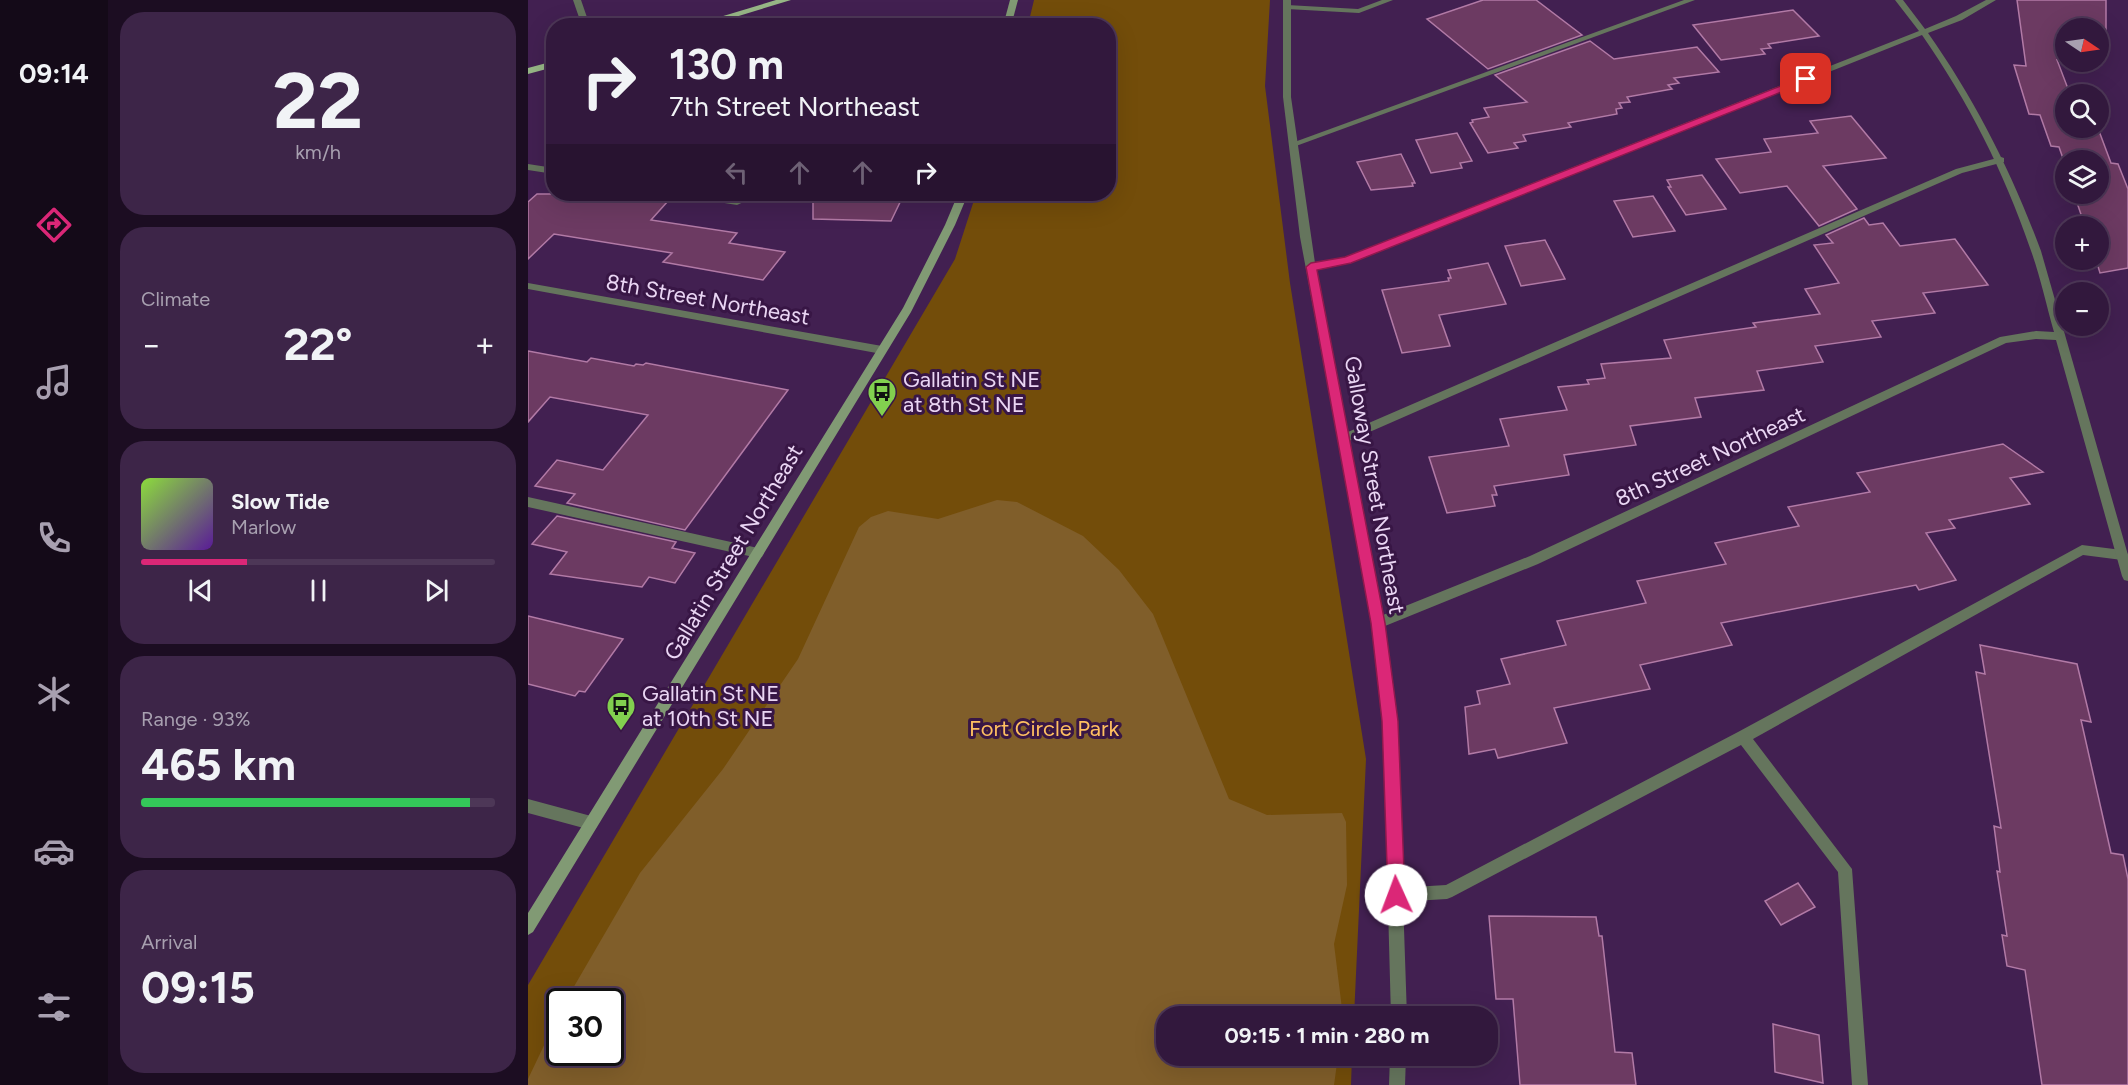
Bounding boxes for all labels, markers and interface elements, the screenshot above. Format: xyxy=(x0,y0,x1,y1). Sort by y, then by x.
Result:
north arrow xyxy=(2055,18,2109,72)
map controls xyxy=(2055,18,2109,336)
text: 130 m xyxy=(669,39,784,90)
icon: right xyxy=(570,42,648,120)
pin xyxy=(1780,53,1831,104)
text: 22 xyxy=(273,54,363,148)
text: 09:14 xyxy=(19,57,89,90)
icon: arrive xyxy=(1789,62,1822,95)
button: search xyxy=(2055,84,2109,138)
text: 7th Street Northeast xyxy=(669,90,920,123)
text: km/h xyxy=(295,140,341,164)
button: layers xyxy=(2055,150,2109,204)
icon: left xyxy=(720,156,753,189)
icon: ahead xyxy=(783,156,816,189)
icon: ahead xyxy=(846,156,879,189)
icon: right xyxy=(909,156,942,189)
icon: directions xyxy=(33,204,75,246)
button: + xyxy=(2055,216,2109,270)
street label: 8th Street Northeast xyxy=(604,268,812,331)
button: − xyxy=(2055,282,2109,336)
text: Climate xyxy=(141,287,210,311)
text: 22° xyxy=(283,317,353,371)
text: − xyxy=(141,325,162,364)
text: + xyxy=(474,325,495,364)
street label: Galloway Street Northeast xyxy=(1338,354,1411,616)
icon: music xyxy=(33,361,75,403)
place label: Gallatin St NE at 8th St NE xyxy=(903,366,1040,418)
bus stop icon: Gallatin St NE at 8th St NE xyxy=(866,376,898,418)
street label: 8th Street Northeast xyxy=(1611,401,1809,512)
street label: Gallatin Street Northeast xyxy=(658,440,809,665)
text: Slow Tide xyxy=(231,488,330,515)
text: Marlow xyxy=(231,515,296,539)
icon: phone xyxy=(33,517,75,559)
icon: previous xyxy=(184,574,217,607)
icon: pause xyxy=(302,574,335,607)
icon: next xyxy=(420,574,453,607)
icon: climate xyxy=(33,673,75,715)
place label: Gallatin St NE at 10th St NE xyxy=(642,680,779,732)
bus stop icon: Gallatin St NE at 10th St NE xyxy=(605,690,637,732)
text: Range · 93% xyxy=(141,707,250,731)
park label: Fort Circle Park xyxy=(969,715,1119,742)
text: 465 km xyxy=(141,737,296,791)
icon: car xyxy=(33,830,75,872)
position arrow xyxy=(1364,863,1428,927)
text: Arrival xyxy=(141,930,197,954)
text: 09:15 xyxy=(141,960,255,1014)
icon: filters xyxy=(33,986,75,1028)
speed limit sign: 30 xyxy=(546,988,624,1066)
text: 09:15 · 1 min · 280 m xyxy=(1225,1022,1429,1049)

